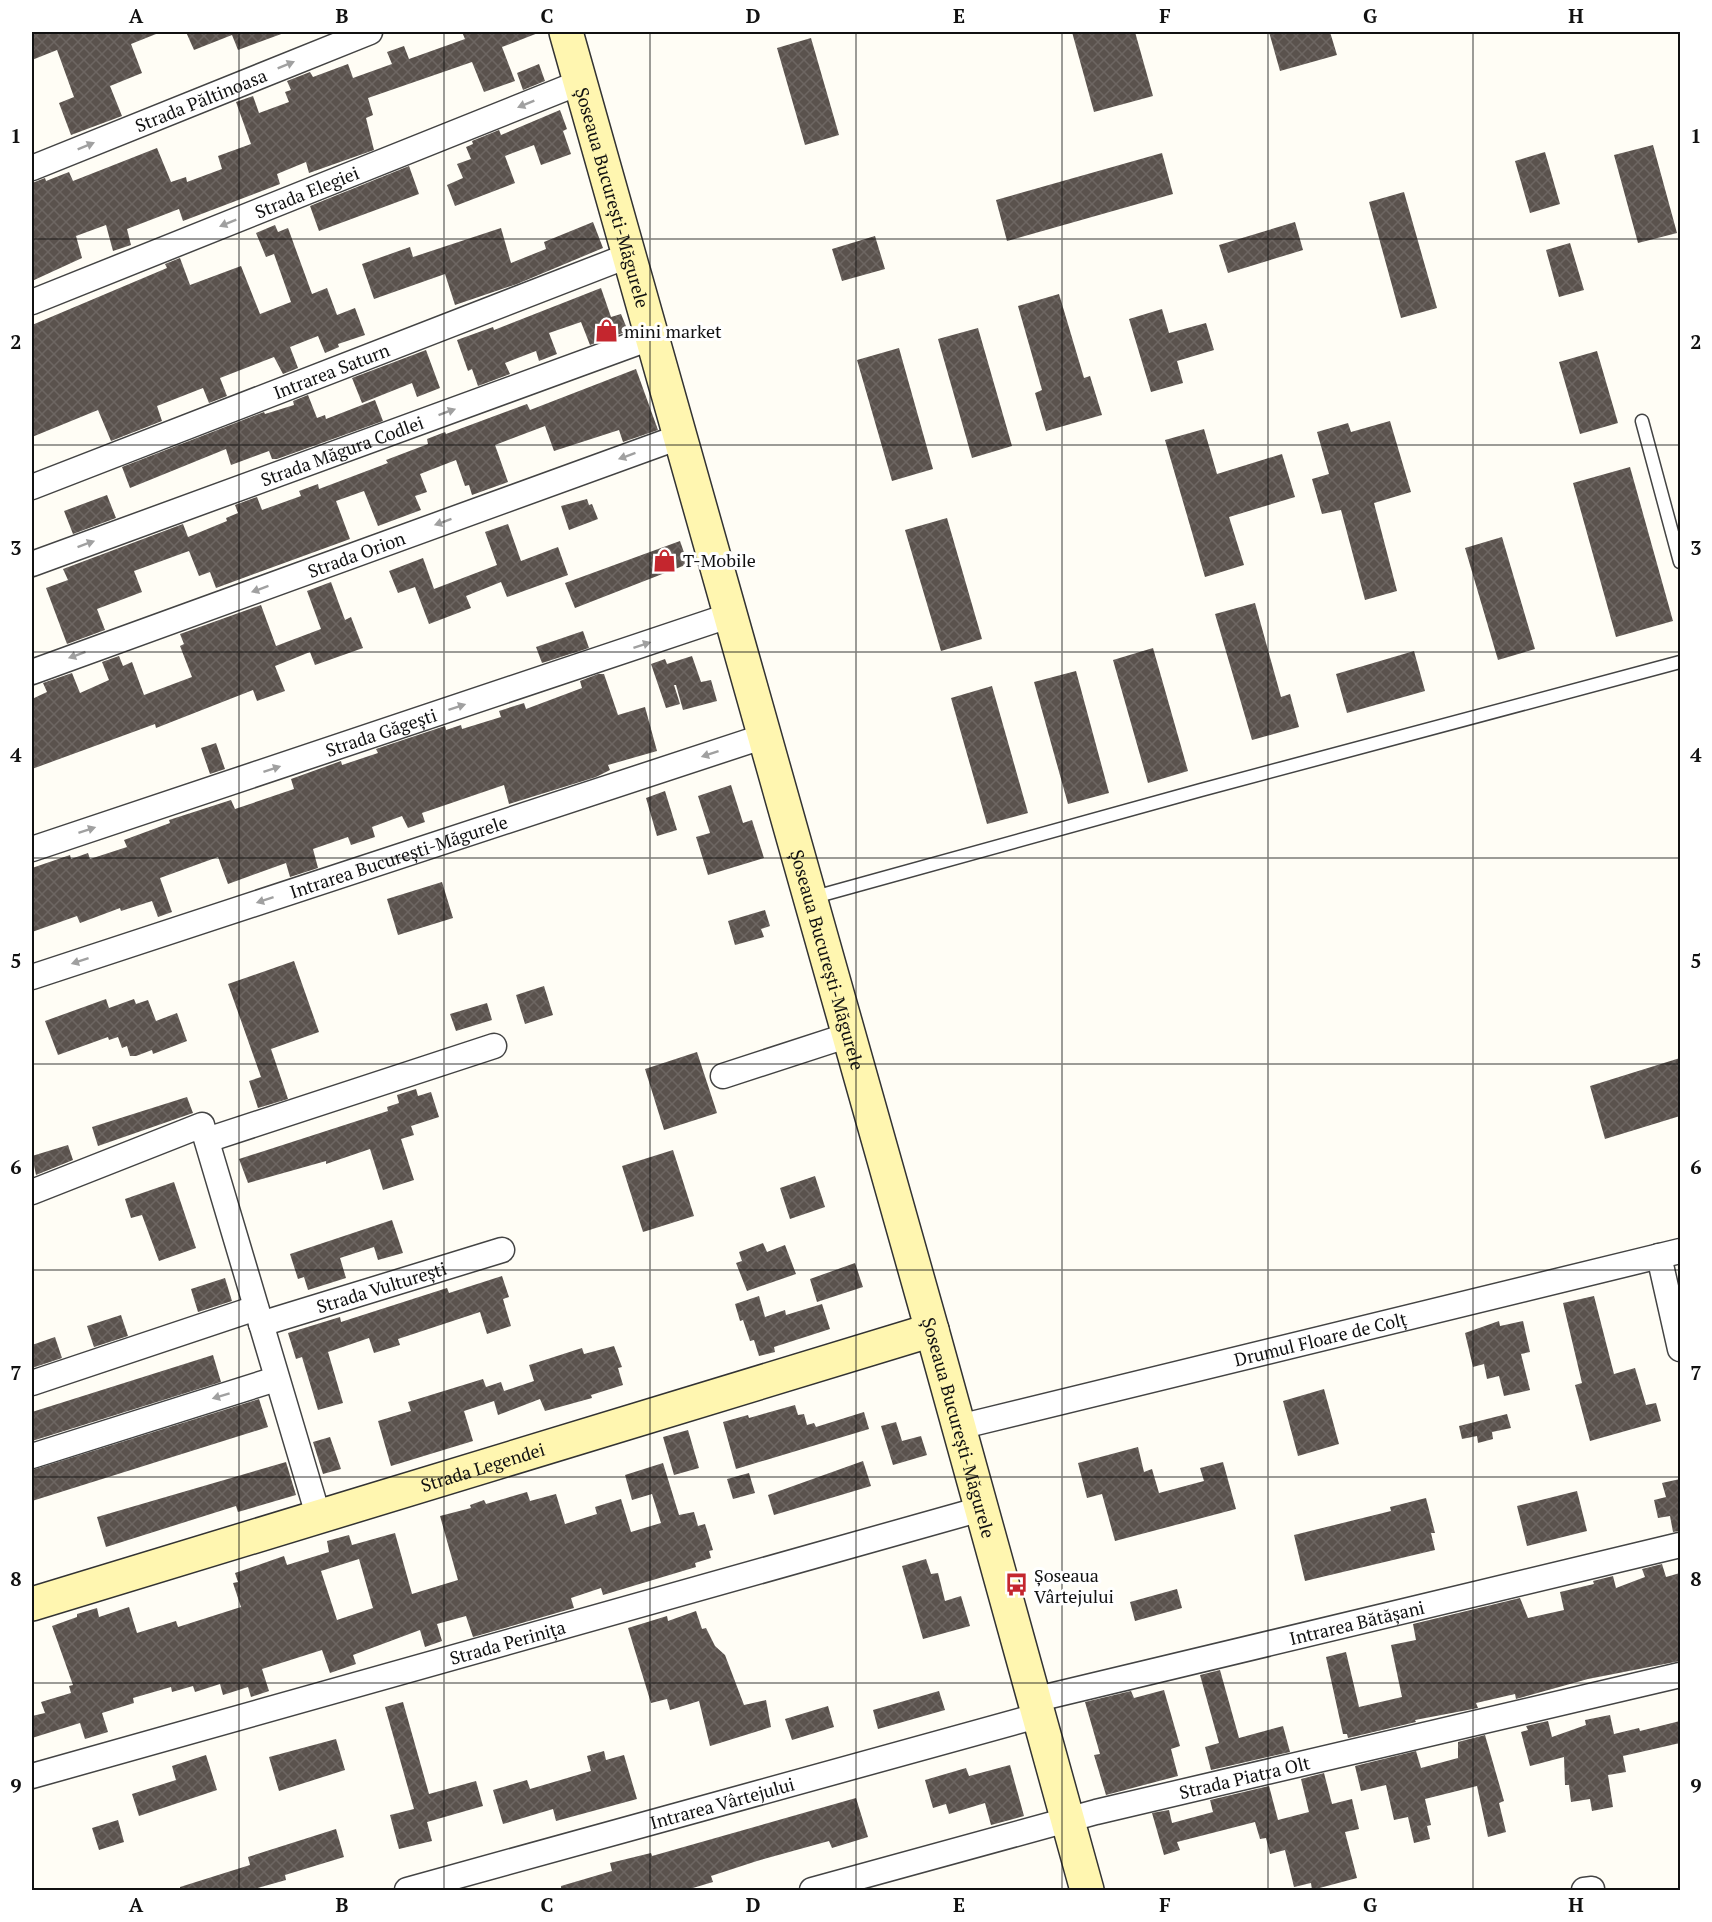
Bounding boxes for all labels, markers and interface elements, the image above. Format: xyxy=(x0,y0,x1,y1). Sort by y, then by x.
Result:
text: A xyxy=(129,2,144,29)
text: B xyxy=(336,2,349,29)
text: C xyxy=(540,2,554,29)
text: D xyxy=(746,2,760,29)
text: E xyxy=(953,2,965,29)
text: F xyxy=(1159,2,1171,29)
text: G xyxy=(1363,2,1377,29)
text: H xyxy=(1568,2,1584,29)
one-way arrow xyxy=(277,60,295,69)
street label: Strada Păltinoasa xyxy=(131,63,270,137)
street label: Șoseaua București-Măgurele xyxy=(570,85,655,311)
one-way arrow xyxy=(517,99,535,109)
text: 1 xyxy=(10,122,22,149)
text: 1 xyxy=(1690,122,1702,149)
one-way arrow xyxy=(77,141,95,150)
street label: Strada Elegiei xyxy=(251,160,362,224)
one-way arrow xyxy=(219,218,237,228)
shop icon: mini market xyxy=(593,318,619,344)
place label: mini market xyxy=(624,319,722,343)
text: 2 xyxy=(10,328,22,355)
text: 2 xyxy=(1690,328,1702,355)
street label: Intrarea Saturn xyxy=(270,337,393,404)
one-way arrow xyxy=(438,407,456,417)
street label: Strada Măgura Codlei xyxy=(257,410,427,491)
one-way arrow xyxy=(617,451,635,461)
one-way arrow xyxy=(434,518,452,528)
street label: Strada Orion xyxy=(304,525,409,583)
text: 3 xyxy=(10,534,22,561)
text: 3 xyxy=(1690,534,1702,561)
one-way arrow xyxy=(78,538,96,548)
shop icon: T-Mobile xyxy=(652,547,678,573)
place label: T-Mobile xyxy=(683,548,756,572)
one-way arrow xyxy=(251,584,269,594)
one-way arrow xyxy=(633,640,651,649)
one-way arrow xyxy=(67,651,85,661)
one-way arrow xyxy=(448,701,466,711)
street label: Strada Găgești xyxy=(322,702,440,762)
text: 4 xyxy=(10,741,22,768)
text: 4 xyxy=(1690,741,1702,768)
one-way arrow xyxy=(701,750,719,759)
one-way arrow xyxy=(263,763,281,773)
street label: Intrarea București-Măgurele xyxy=(287,809,511,903)
one-way arrow xyxy=(78,825,96,835)
street label: Șoseaua București-Măgurele xyxy=(785,847,870,1073)
one-way arrow xyxy=(256,896,274,905)
text: 5 xyxy=(10,947,22,974)
text: 5 xyxy=(1690,947,1702,974)
one-way arrow xyxy=(71,956,89,966)
text: 6 xyxy=(10,1153,22,1180)
text: 6 xyxy=(1690,1153,1702,1180)
street label: Strada Vulturești xyxy=(313,1256,449,1318)
street label: Drumul Floare de Colț xyxy=(1232,1306,1410,1371)
street label: Șoseaua București-Măgurele xyxy=(917,1315,1001,1541)
text: 7 xyxy=(10,1359,22,1386)
text: 7 xyxy=(1690,1359,1702,1386)
one-way arrow xyxy=(212,1392,230,1402)
street label: Strada Legendei xyxy=(418,1437,548,1497)
place label: Șoseaua Vârtejului xyxy=(1034,1563,1114,1608)
text: 8 xyxy=(10,1565,22,1592)
text: 8 xyxy=(1690,1565,1702,1592)
bus stop icon: Șoseaua Vârtejului xyxy=(1003,1572,1029,1598)
street label: Intrarea Bătășani xyxy=(1287,1595,1427,1650)
street label: Strada Perinița xyxy=(447,1614,568,1670)
street label: Strada Piatra Olt xyxy=(1177,1750,1313,1804)
text: 9 xyxy=(10,1772,22,1799)
street label: Intrarea Vârtejului xyxy=(647,1772,797,1834)
text: 9 xyxy=(1690,1772,1702,1799)
text: A xyxy=(129,1891,144,1918)
text: B xyxy=(336,1891,349,1918)
text: C xyxy=(540,1891,554,1918)
text: D xyxy=(746,1891,760,1918)
text: E xyxy=(953,1891,965,1918)
text: F xyxy=(1159,1891,1171,1918)
text: G xyxy=(1363,1891,1377,1918)
text: H xyxy=(1568,1891,1584,1918)

